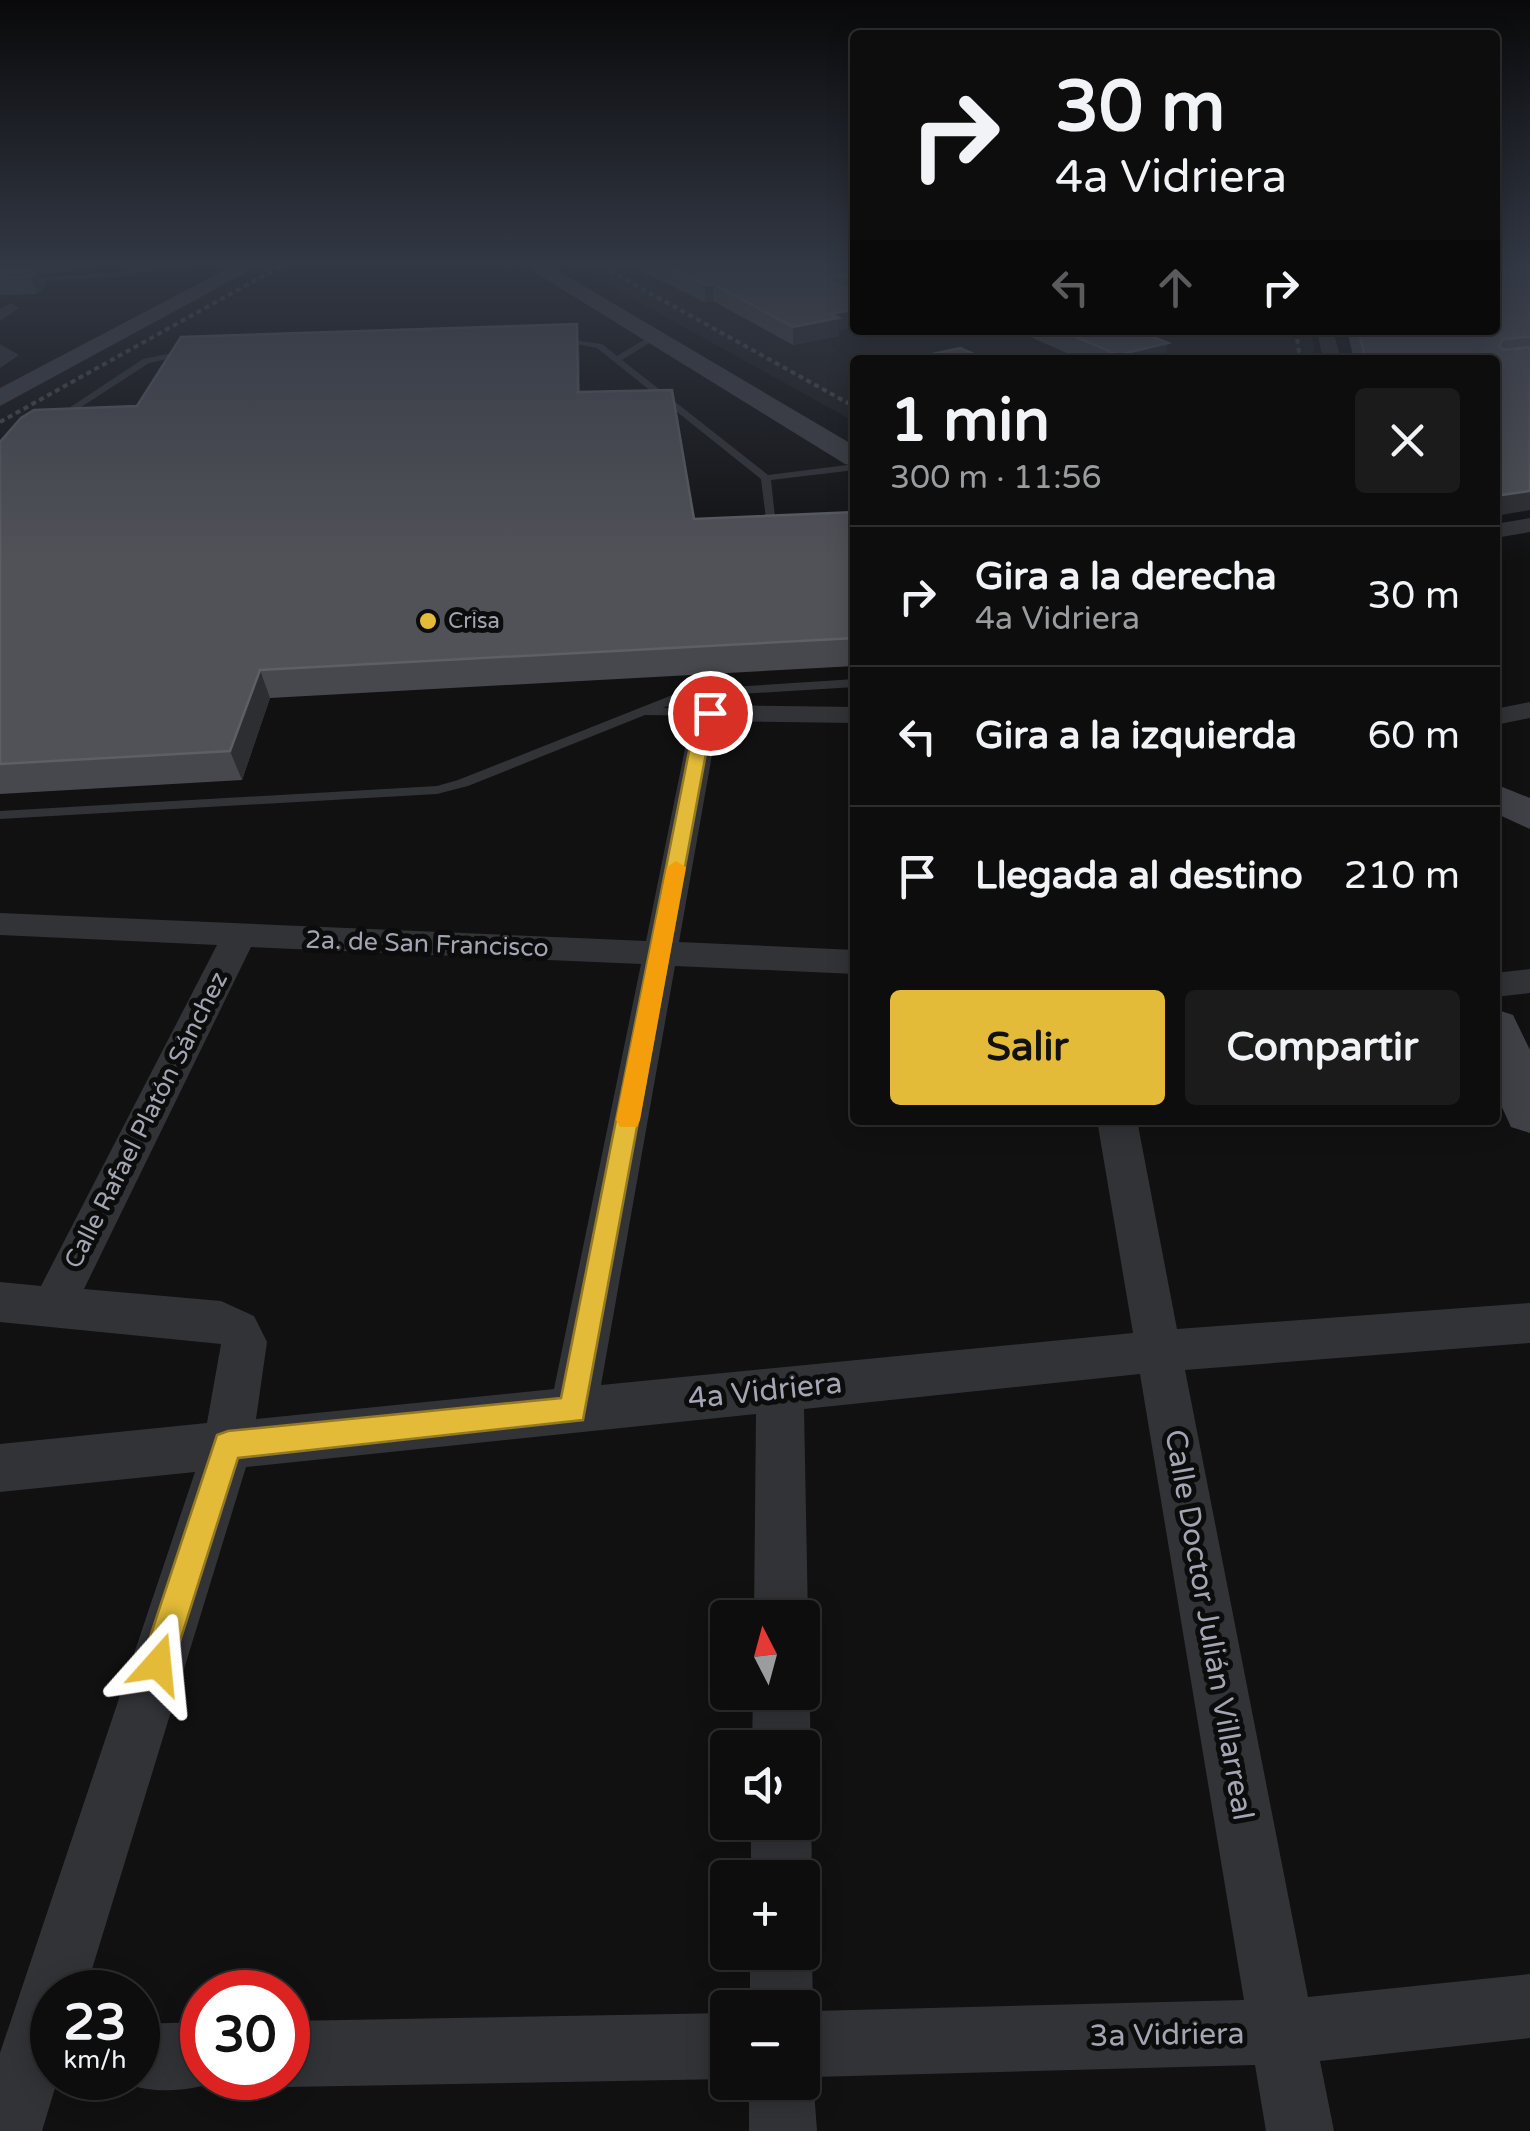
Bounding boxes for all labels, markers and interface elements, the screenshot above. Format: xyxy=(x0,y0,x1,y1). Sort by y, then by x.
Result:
text: 30 m xyxy=(1055,66,1225,150)
icon: right xyxy=(890,70,1020,200)
text: 4a Vidriera xyxy=(1055,151,1287,205)
icon: left xyxy=(1043,260,1098,315)
icon: ahead xyxy=(1148,260,1203,315)
icon: right xyxy=(1253,260,1308,315)
text: 1 min xyxy=(890,385,1050,457)
button: close xyxy=(1355,388,1460,493)
text: 300 m · 11:56 xyxy=(890,459,1102,497)
text: Gira a la derecha xyxy=(975,554,1277,600)
icon: right xyxy=(890,569,945,624)
text: 30 m xyxy=(1368,573,1460,619)
text: 4a Vidriera xyxy=(975,600,1140,638)
place label: Crisa xyxy=(448,608,500,634)
marker: Crisa xyxy=(417,610,439,632)
pin xyxy=(668,671,753,756)
icon: arrive xyxy=(683,686,738,741)
icon: left xyxy=(890,709,945,764)
text: Gira a la izquierda xyxy=(975,713,1297,759)
text: 60 m xyxy=(1368,713,1460,759)
icon: arrive xyxy=(890,849,945,904)
text: Llegada al destino xyxy=(975,853,1303,899)
text: 210 m xyxy=(1344,853,1460,899)
street label: 2a. de San Francisco xyxy=(305,925,549,963)
street label: Calle Rafael Platón Sánchez xyxy=(58,967,234,1273)
button: Salir xyxy=(890,990,1165,1105)
button: Compartir xyxy=(1185,990,1460,1105)
street label: 4a Vidriera xyxy=(686,1365,844,1417)
street label: Calle Doctor Julián Villarreal xyxy=(1156,1427,1262,1823)
north arrow xyxy=(710,1600,820,1710)
map controls xyxy=(710,1600,820,2100)
position arrow xyxy=(106,1612,210,1716)
button: sound xyxy=(710,1730,820,1840)
button: + xyxy=(710,1860,820,1970)
speed limit sign: 30 xyxy=(180,1970,310,2100)
button: − xyxy=(710,1990,820,2100)
text: 23 xyxy=(64,1993,126,2053)
street label: 3a Vidriera xyxy=(1089,2015,1245,2055)
text: km/h xyxy=(64,2045,126,2075)

